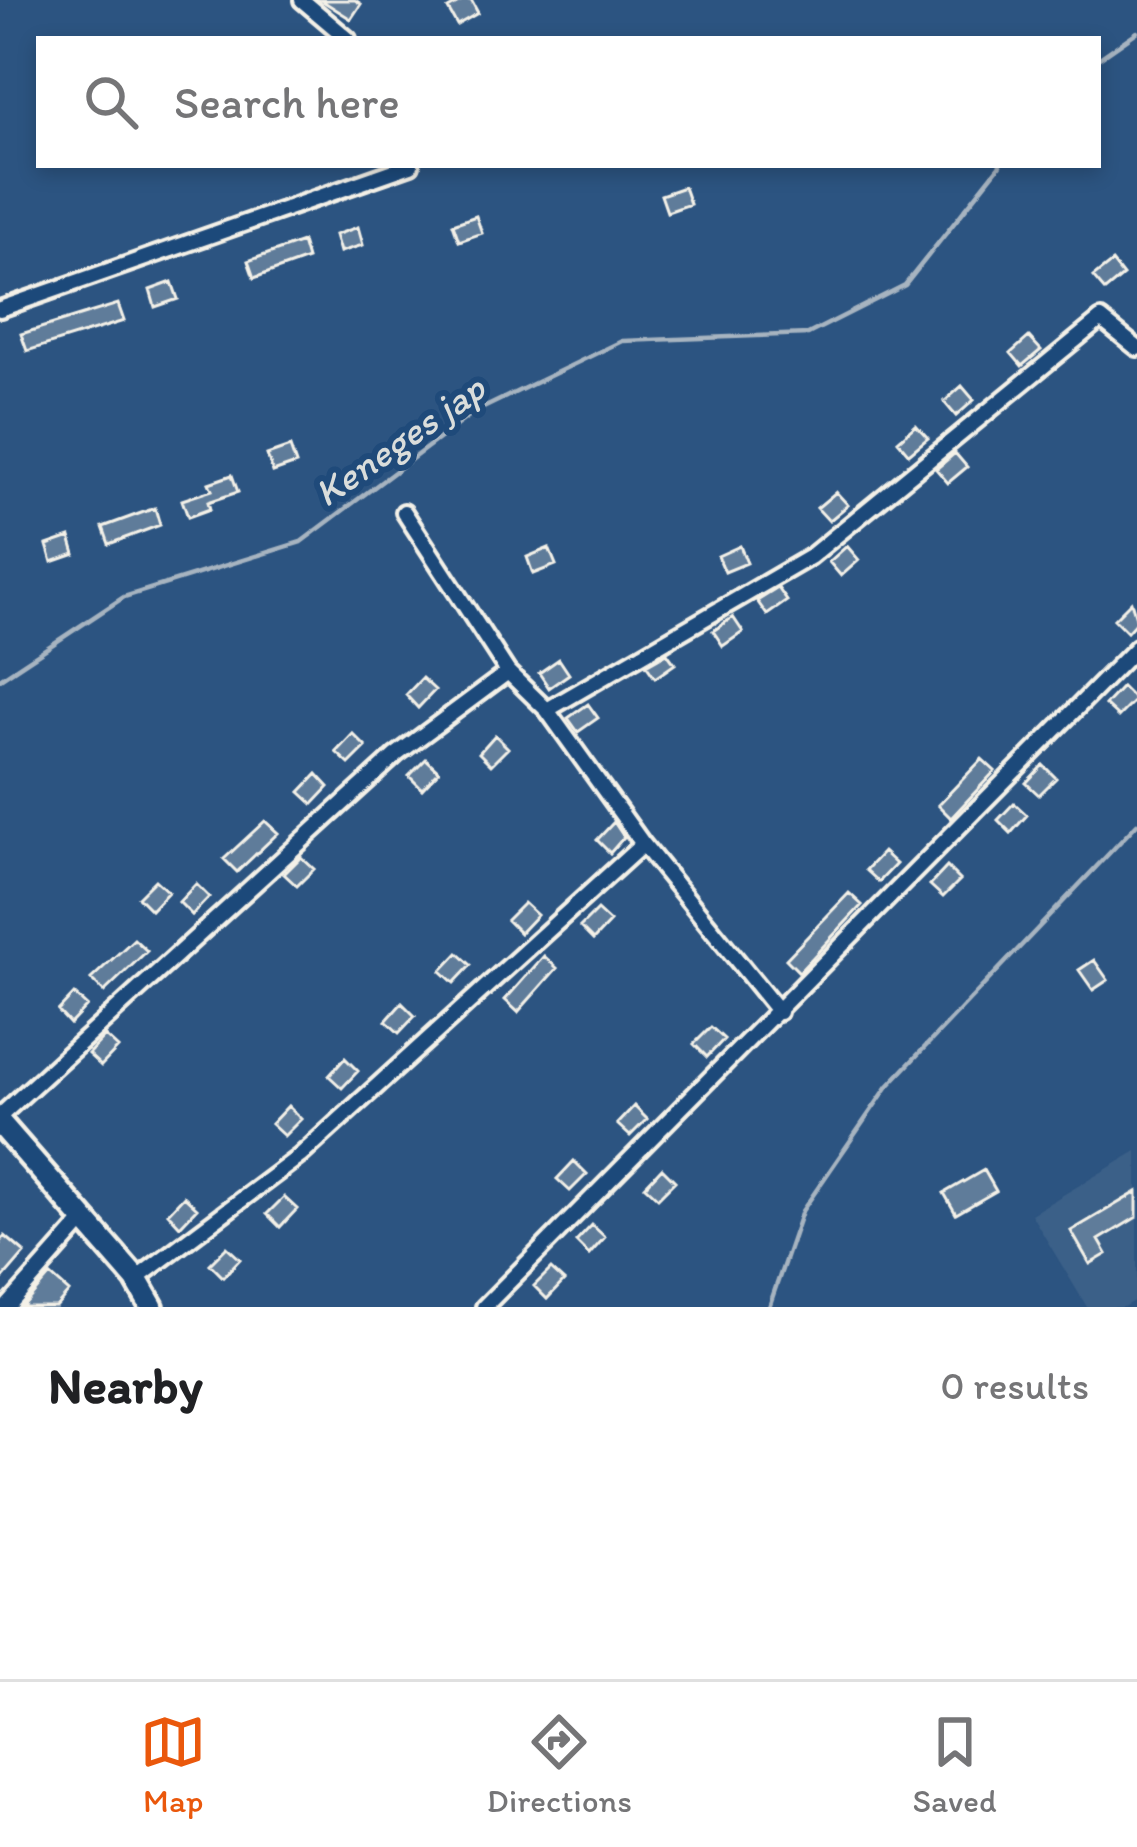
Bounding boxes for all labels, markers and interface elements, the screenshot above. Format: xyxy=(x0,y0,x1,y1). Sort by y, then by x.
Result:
search box xyxy=(36,36,1101,168)
icon: search xyxy=(78,69,144,135)
text: Search here xyxy=(174,75,400,129)
water label: Keneges jap xyxy=(305,363,495,516)
text: Nearby xyxy=(48,1355,203,1416)
text: 0 results xyxy=(940,1362,1089,1409)
tab: Map xyxy=(140,1709,206,1820)
tab: Directions xyxy=(487,1709,632,1820)
tab: Saved xyxy=(913,1709,997,1820)

